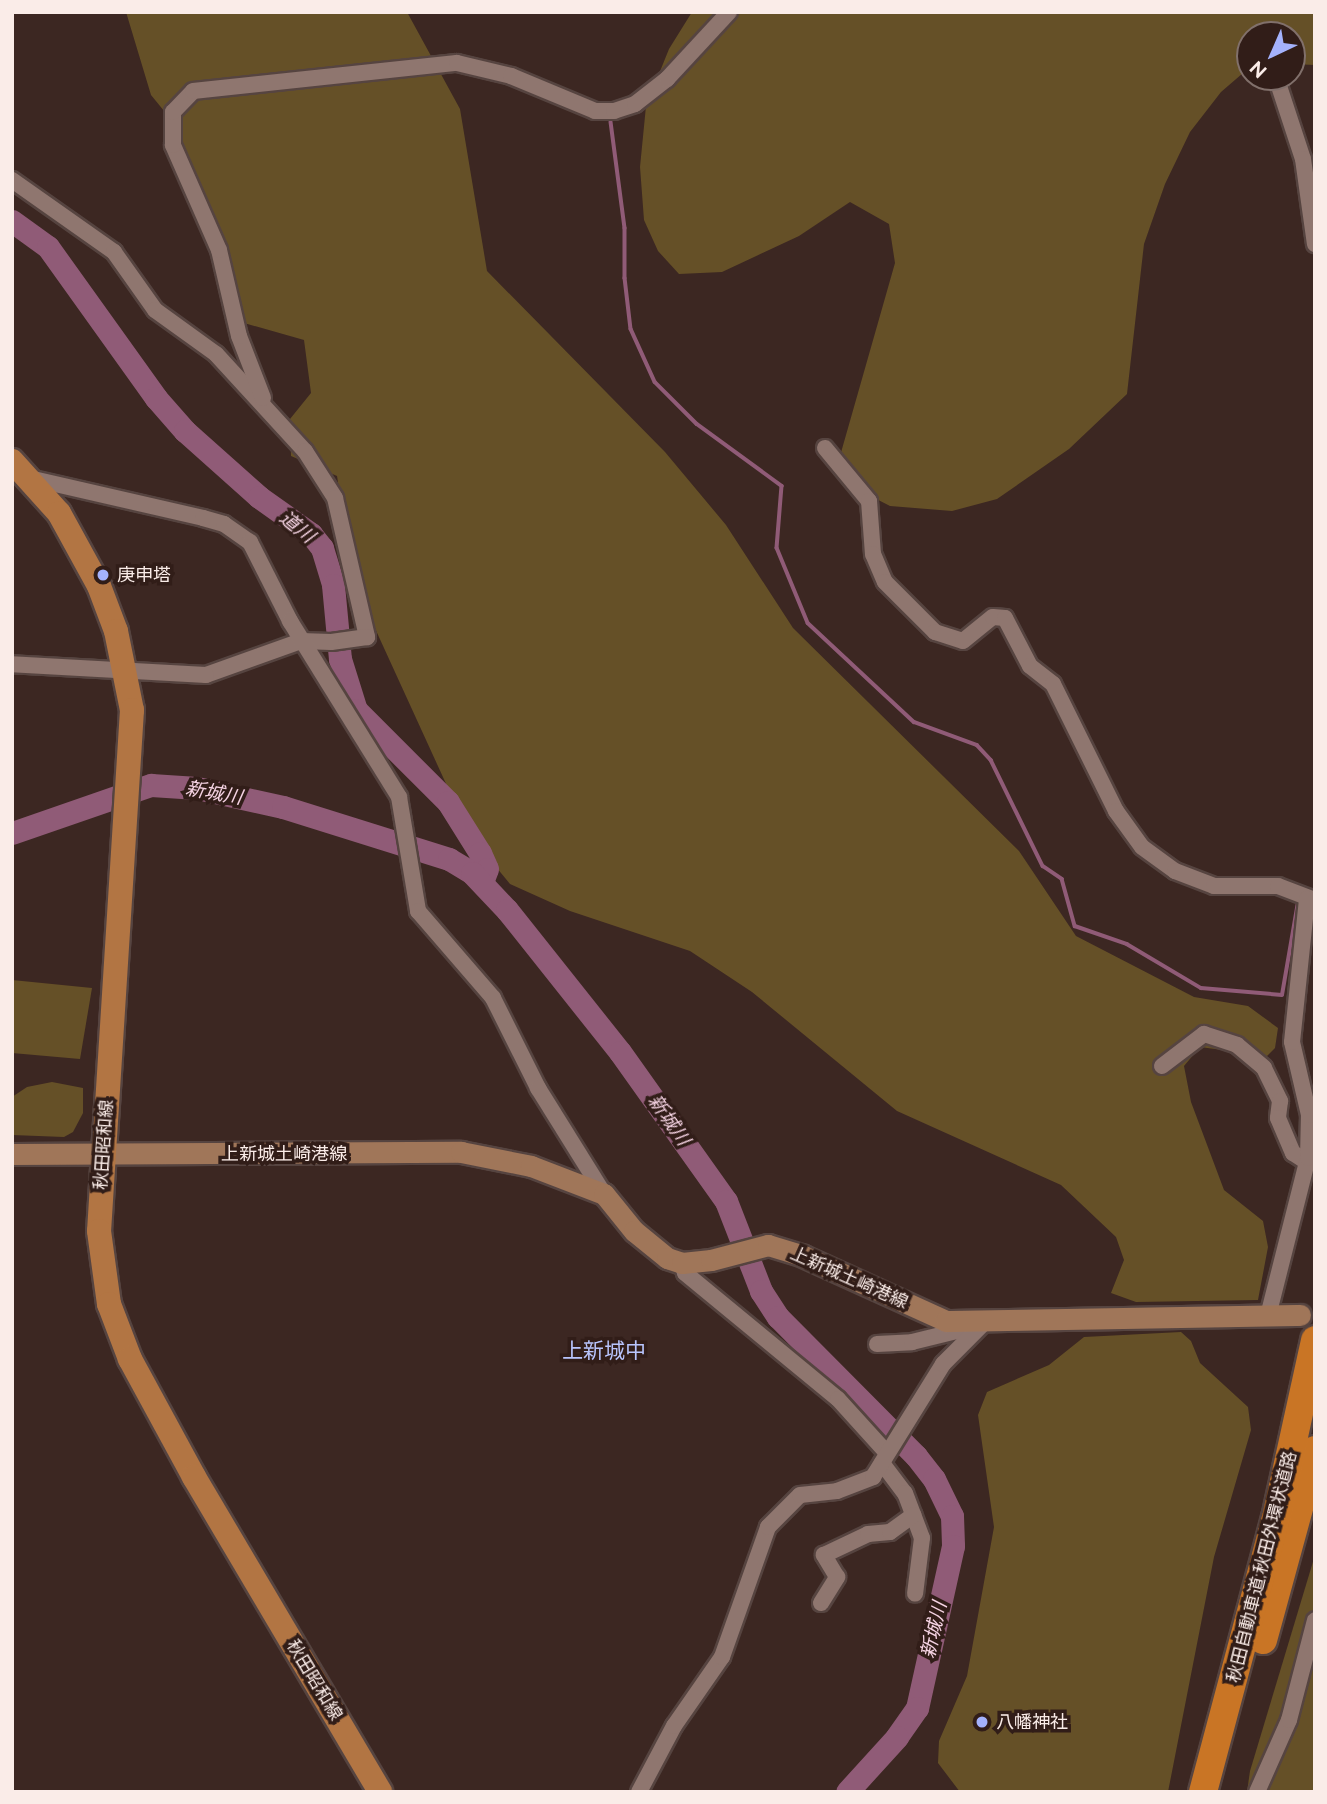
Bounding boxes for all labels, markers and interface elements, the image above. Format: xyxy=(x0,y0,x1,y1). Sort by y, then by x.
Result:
north arrow xyxy=(1236,21,1306,91)
text: N xyxy=(1245,57,1271,83)
water label: 道川 xyxy=(275,506,319,548)
place label: 庚申塔 xyxy=(117,564,171,586)
marker: 庚申塔 xyxy=(95,567,111,583)
water label: 新城川 xyxy=(184,777,244,809)
water label: 新城川 xyxy=(643,1090,695,1150)
street label: 秋田昭和線 xyxy=(90,1099,118,1191)
street label: 上新城土崎港線 xyxy=(221,1143,347,1165)
street label: 上新城土崎港線 xyxy=(787,1243,911,1313)
district label: 上新城中 xyxy=(562,1338,646,1364)
street label: 秋田自動車道;秋田外環状道路 xyxy=(1223,1449,1301,1685)
water label: 新城川 xyxy=(916,1600,952,1660)
street label: 秋田昭和線 xyxy=(282,1636,346,1724)
place label: 八幡神社 xyxy=(996,1711,1068,1733)
marker: 八幡神社 xyxy=(974,1714,990,1730)

